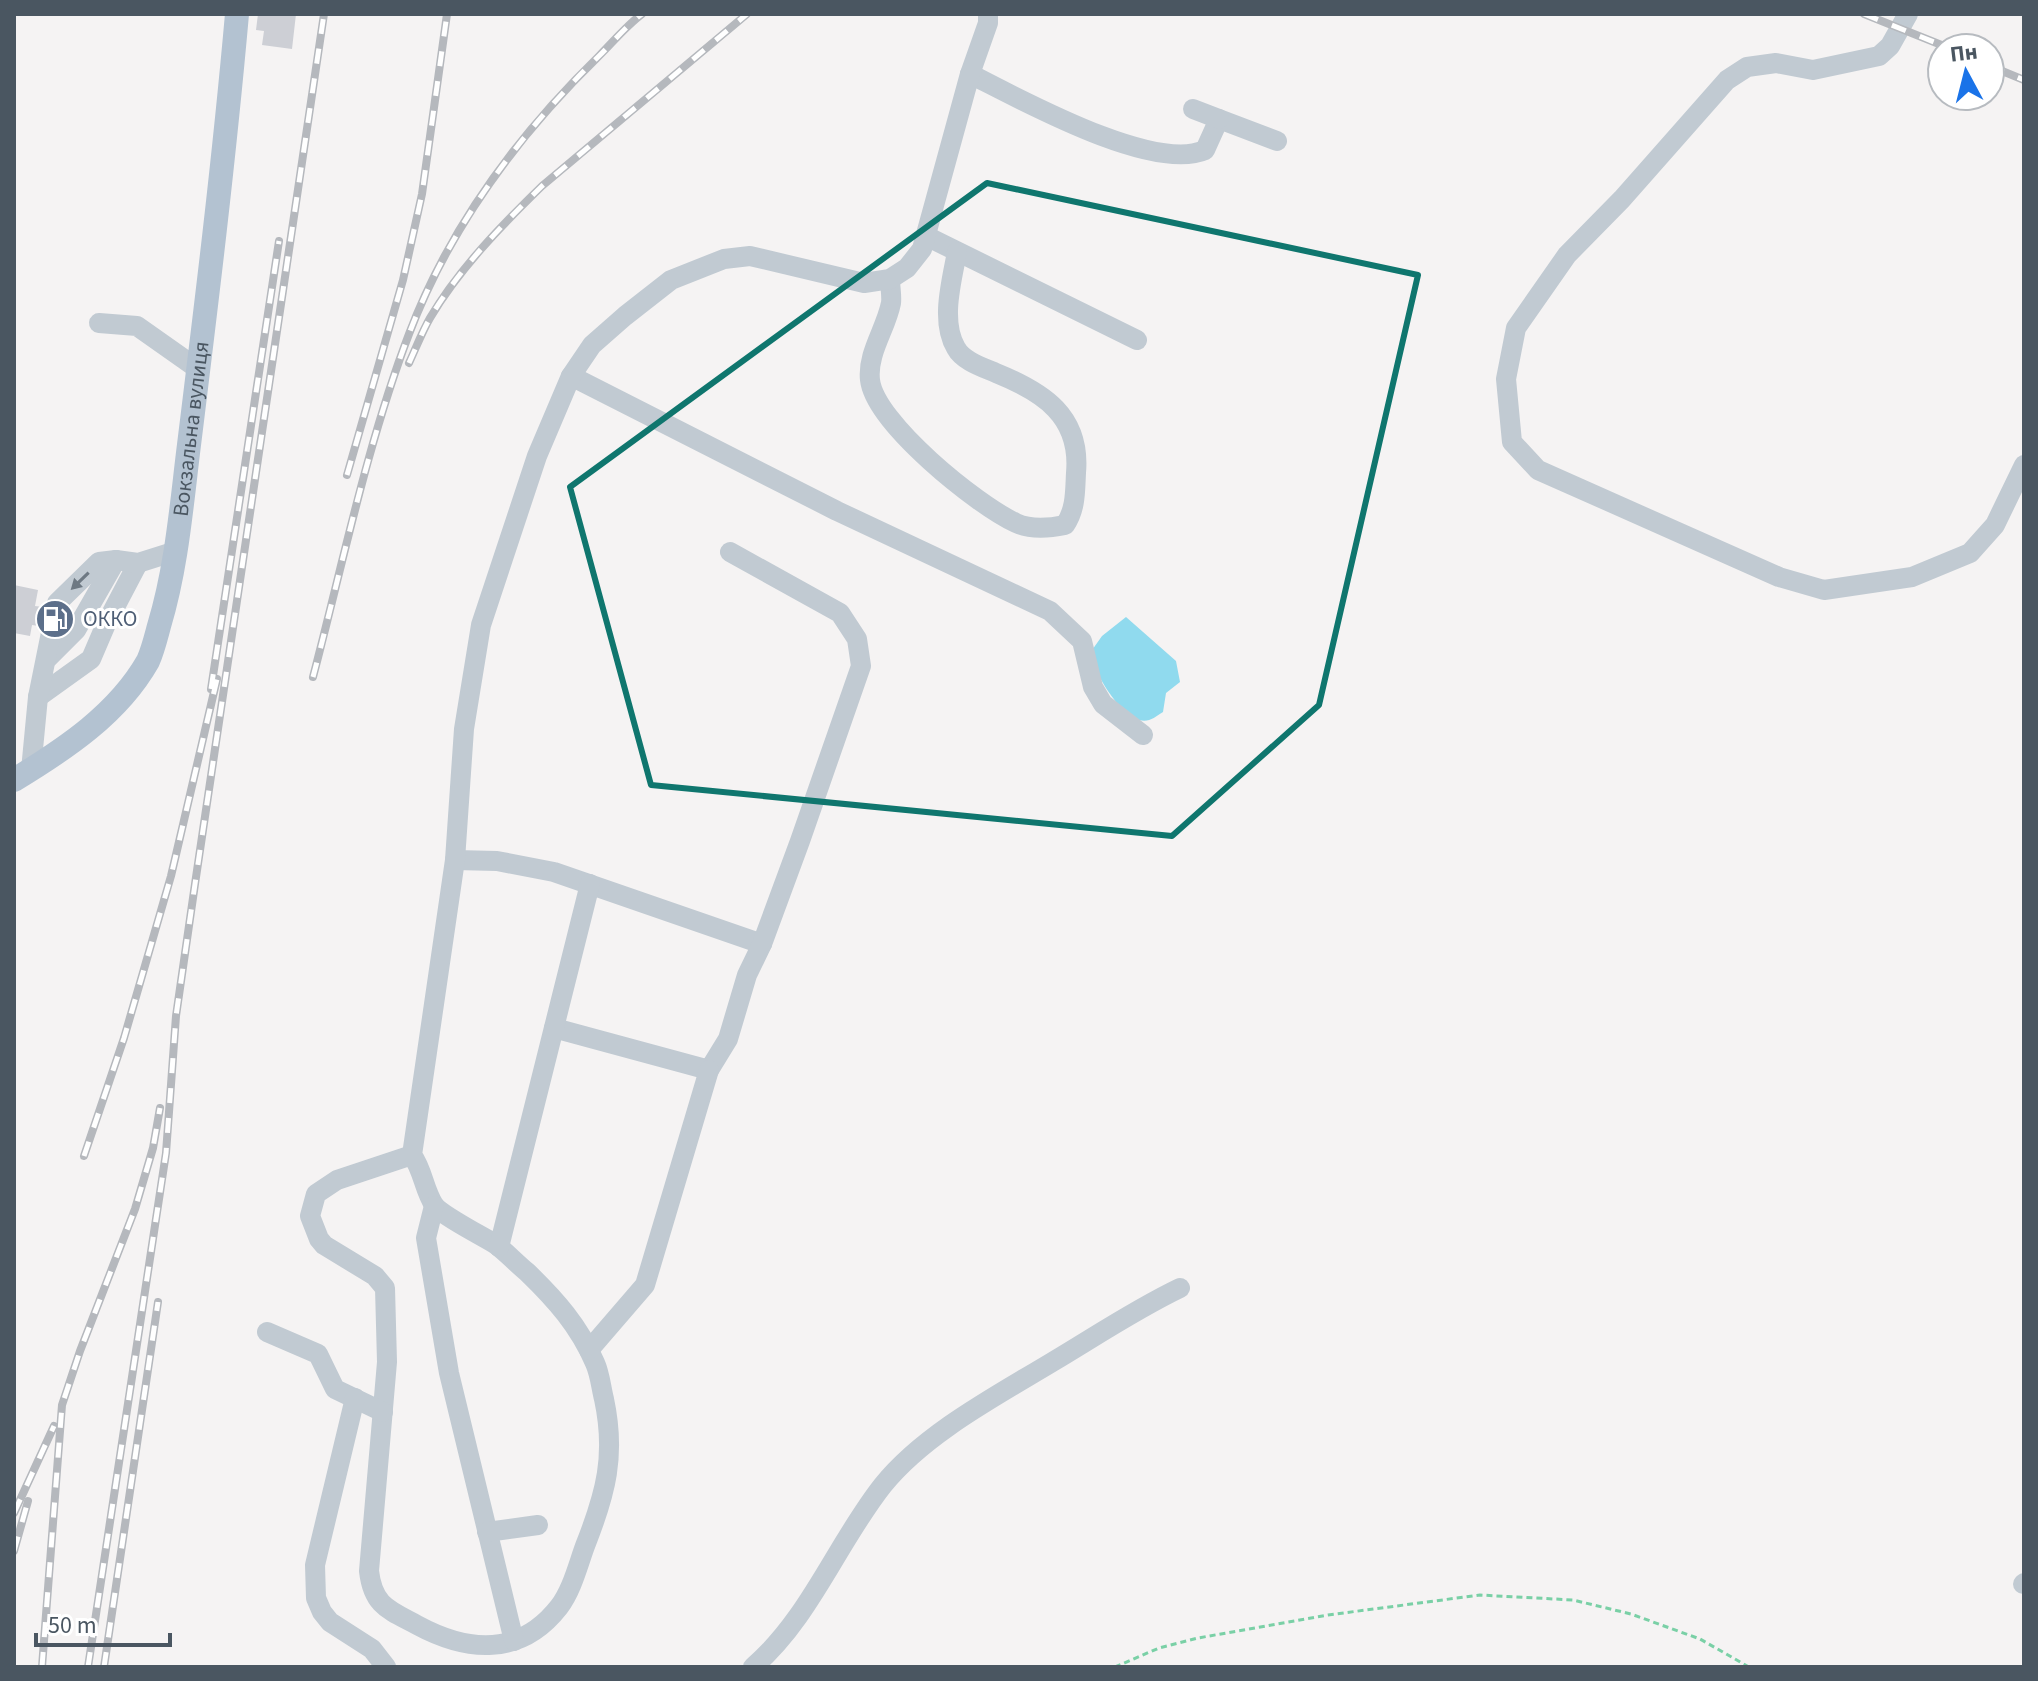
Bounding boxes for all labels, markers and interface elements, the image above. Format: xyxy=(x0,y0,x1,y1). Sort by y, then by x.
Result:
north arrow xyxy=(1926,32,2006,112)
text: Пн xyxy=(1948,36,1979,71)
street label: Вокзальна вулиця xyxy=(165,339,218,518)
one-way arrow xyxy=(71,571,90,589)
fuel station icon: ОККО xyxy=(34,598,76,640)
place label: ОККО xyxy=(83,603,137,635)
scale bar xyxy=(36,1597,170,1647)
text: 50 m xyxy=(48,1608,97,1643)

